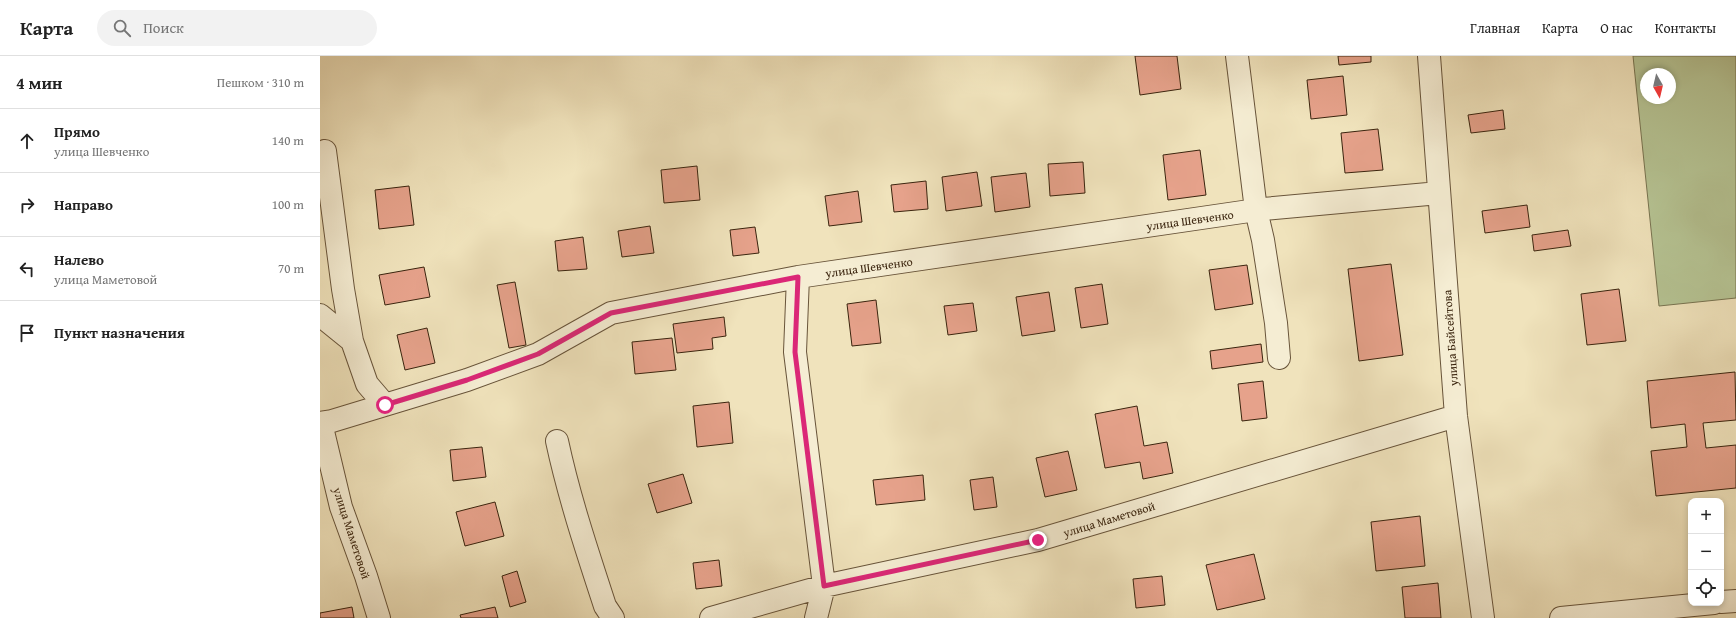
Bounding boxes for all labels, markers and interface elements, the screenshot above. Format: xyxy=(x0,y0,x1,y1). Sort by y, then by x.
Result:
search box xyxy=(97,10,377,46)
text: Карта xyxy=(20,14,73,42)
icon: search xyxy=(111,17,133,39)
text: Поиск xyxy=(143,17,184,38)
text: Главная xyxy=(1470,18,1520,38)
text: Карта xyxy=(1542,18,1578,38)
text: О нас xyxy=(1600,18,1633,38)
text: Контакты xyxy=(1655,18,1716,38)
north arrow xyxy=(1640,68,1676,104)
text: 4 мин xyxy=(16,70,62,95)
text: Пешком · 310 m xyxy=(217,73,304,92)
text: Прямо xyxy=(54,121,100,142)
icon: ahead xyxy=(16,130,38,152)
text: 140 m xyxy=(272,131,304,150)
text: улица Шевченко xyxy=(54,142,149,161)
icon: right xyxy=(16,194,38,216)
text: Направо xyxy=(54,194,113,215)
text: 100 m xyxy=(272,195,304,214)
street label: улица Шевченко xyxy=(1144,205,1235,235)
text: Налево xyxy=(54,249,104,270)
street label: улица Шевченко xyxy=(823,252,914,282)
icon: left xyxy=(16,258,38,280)
text: 70 m xyxy=(278,259,304,278)
text: улица Маметовой xyxy=(54,270,157,289)
street label: улица Байсейтова xyxy=(1438,289,1462,388)
icon: arrive xyxy=(16,322,38,344)
text: Пункт назначения xyxy=(54,322,185,343)
route start xyxy=(376,396,394,414)
street label: улица Маметовой xyxy=(329,484,375,581)
street label: улица Маметовой xyxy=(1060,497,1157,541)
map controls xyxy=(1688,498,1724,606)
button: + xyxy=(1688,498,1724,534)
route end xyxy=(1029,531,1047,549)
button: − xyxy=(1688,534,1724,570)
button: locate xyxy=(1688,570,1724,606)

